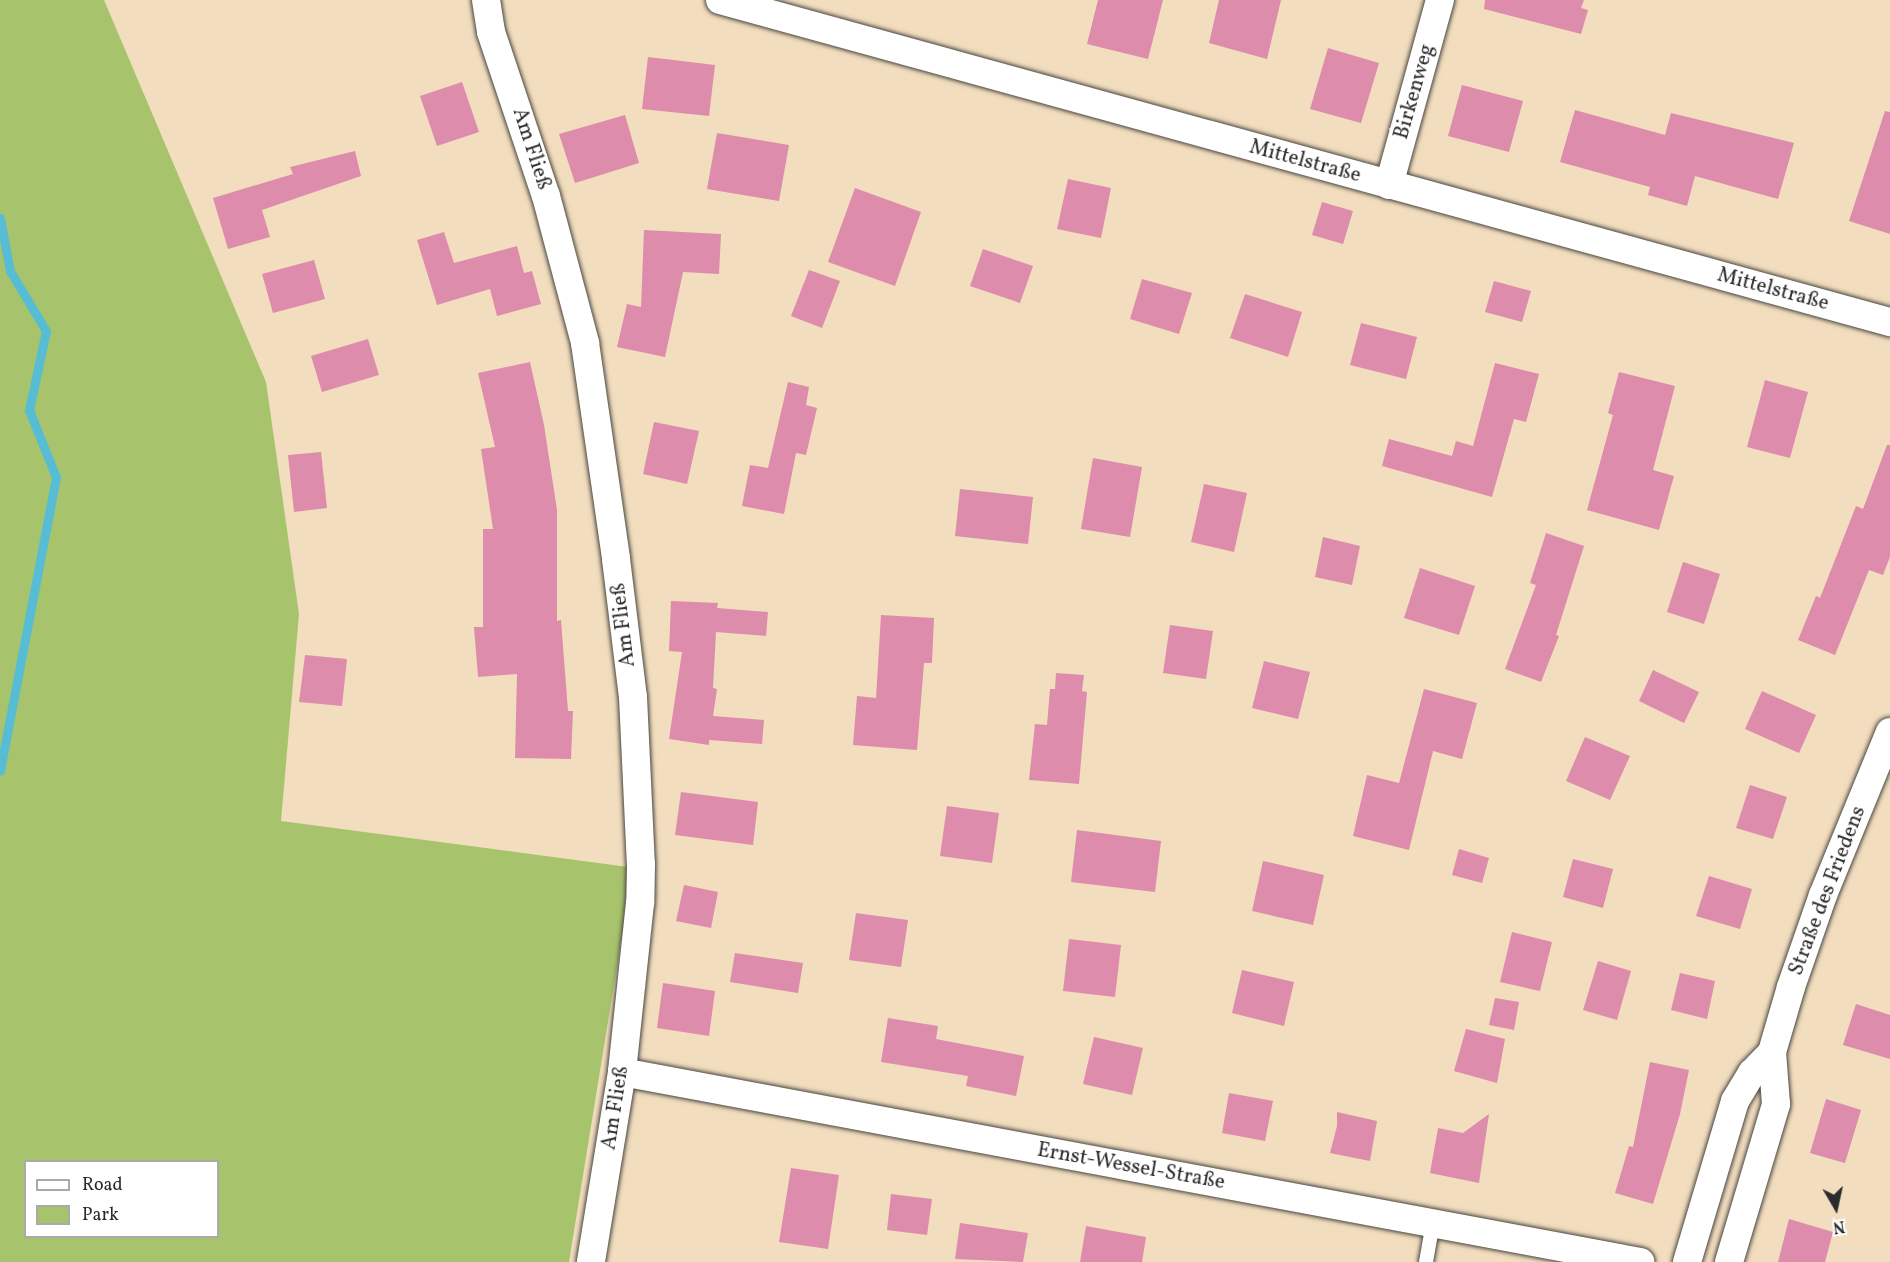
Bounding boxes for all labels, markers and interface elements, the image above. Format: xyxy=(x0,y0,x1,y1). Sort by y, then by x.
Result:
street label: Birkenweg xyxy=(1389,42,1441,142)
street label: Am Fließ xyxy=(506,105,556,193)
street label: Mittelstraße xyxy=(1246,135,1364,189)
street label: Mittelstraße xyxy=(1714,263,1832,317)
street label: Am Fließ xyxy=(606,582,642,668)
street label: Straße des Friedens xyxy=(1784,803,1872,979)
street label: Am Fließ xyxy=(597,1064,635,1152)
street label: Ernst-Wessel-Straße xyxy=(1035,1138,1227,1196)
legend xyxy=(24,1160,219,1238)
text: Road xyxy=(82,1173,123,1198)
north arrow xyxy=(1806,1178,1866,1238)
text: Park xyxy=(82,1203,119,1228)
text: N xyxy=(1831,1214,1846,1238)

